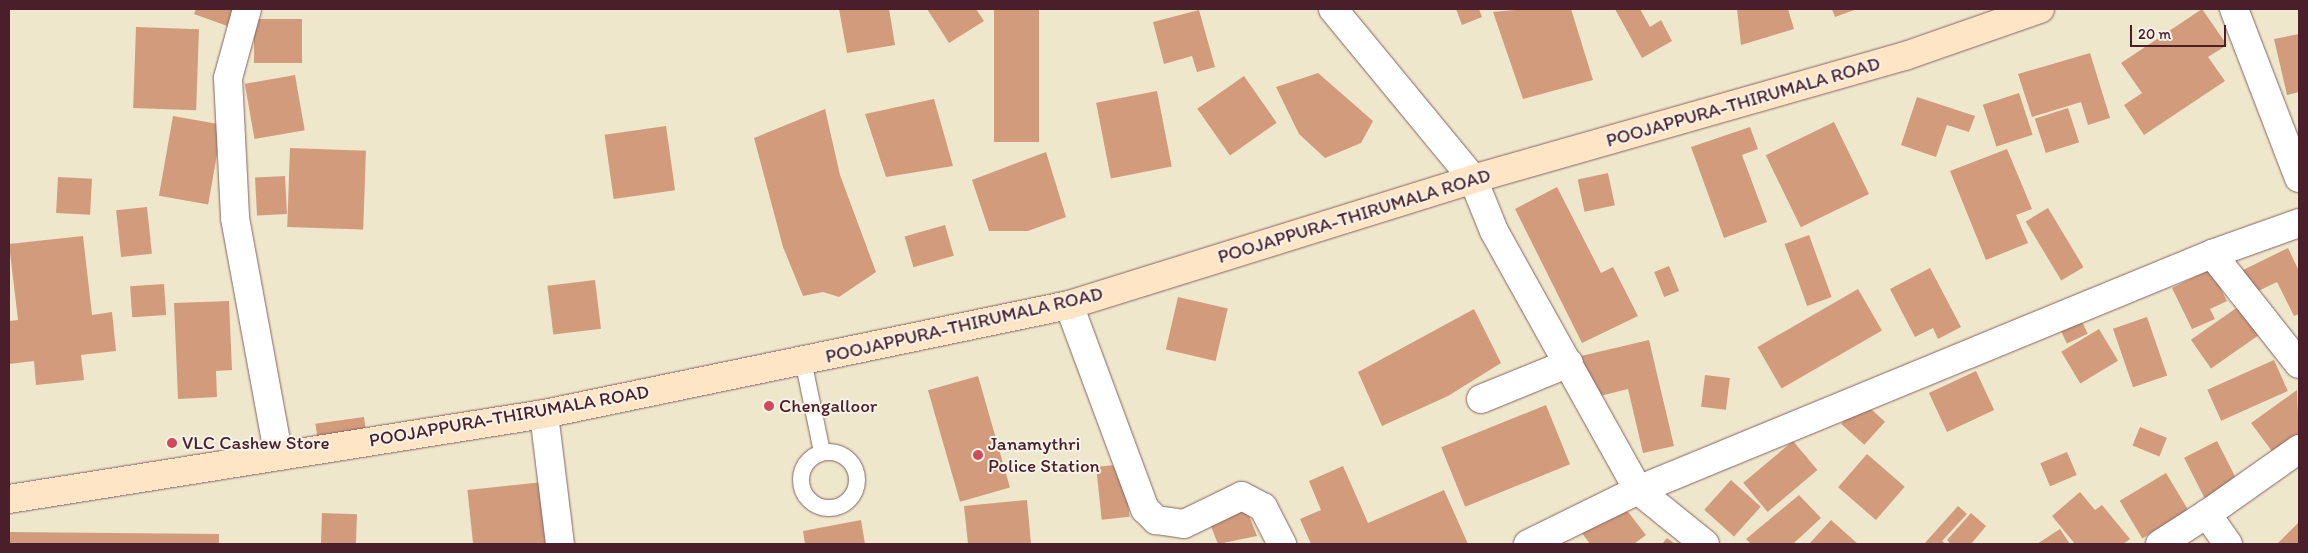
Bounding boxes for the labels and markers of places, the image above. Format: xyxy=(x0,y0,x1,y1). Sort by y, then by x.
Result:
place label: Chengalloor xyxy=(779,395,877,417)
marker: Chengalloor xyxy=(763,400,775,412)
place label: VLC Cashew Store xyxy=(182,432,330,454)
place label: Janamythri Police Station xyxy=(988,433,1100,477)
marker: VLC Cashew Store xyxy=(166,437,178,449)
marker: Janamythri Police Station xyxy=(972,449,984,461)

